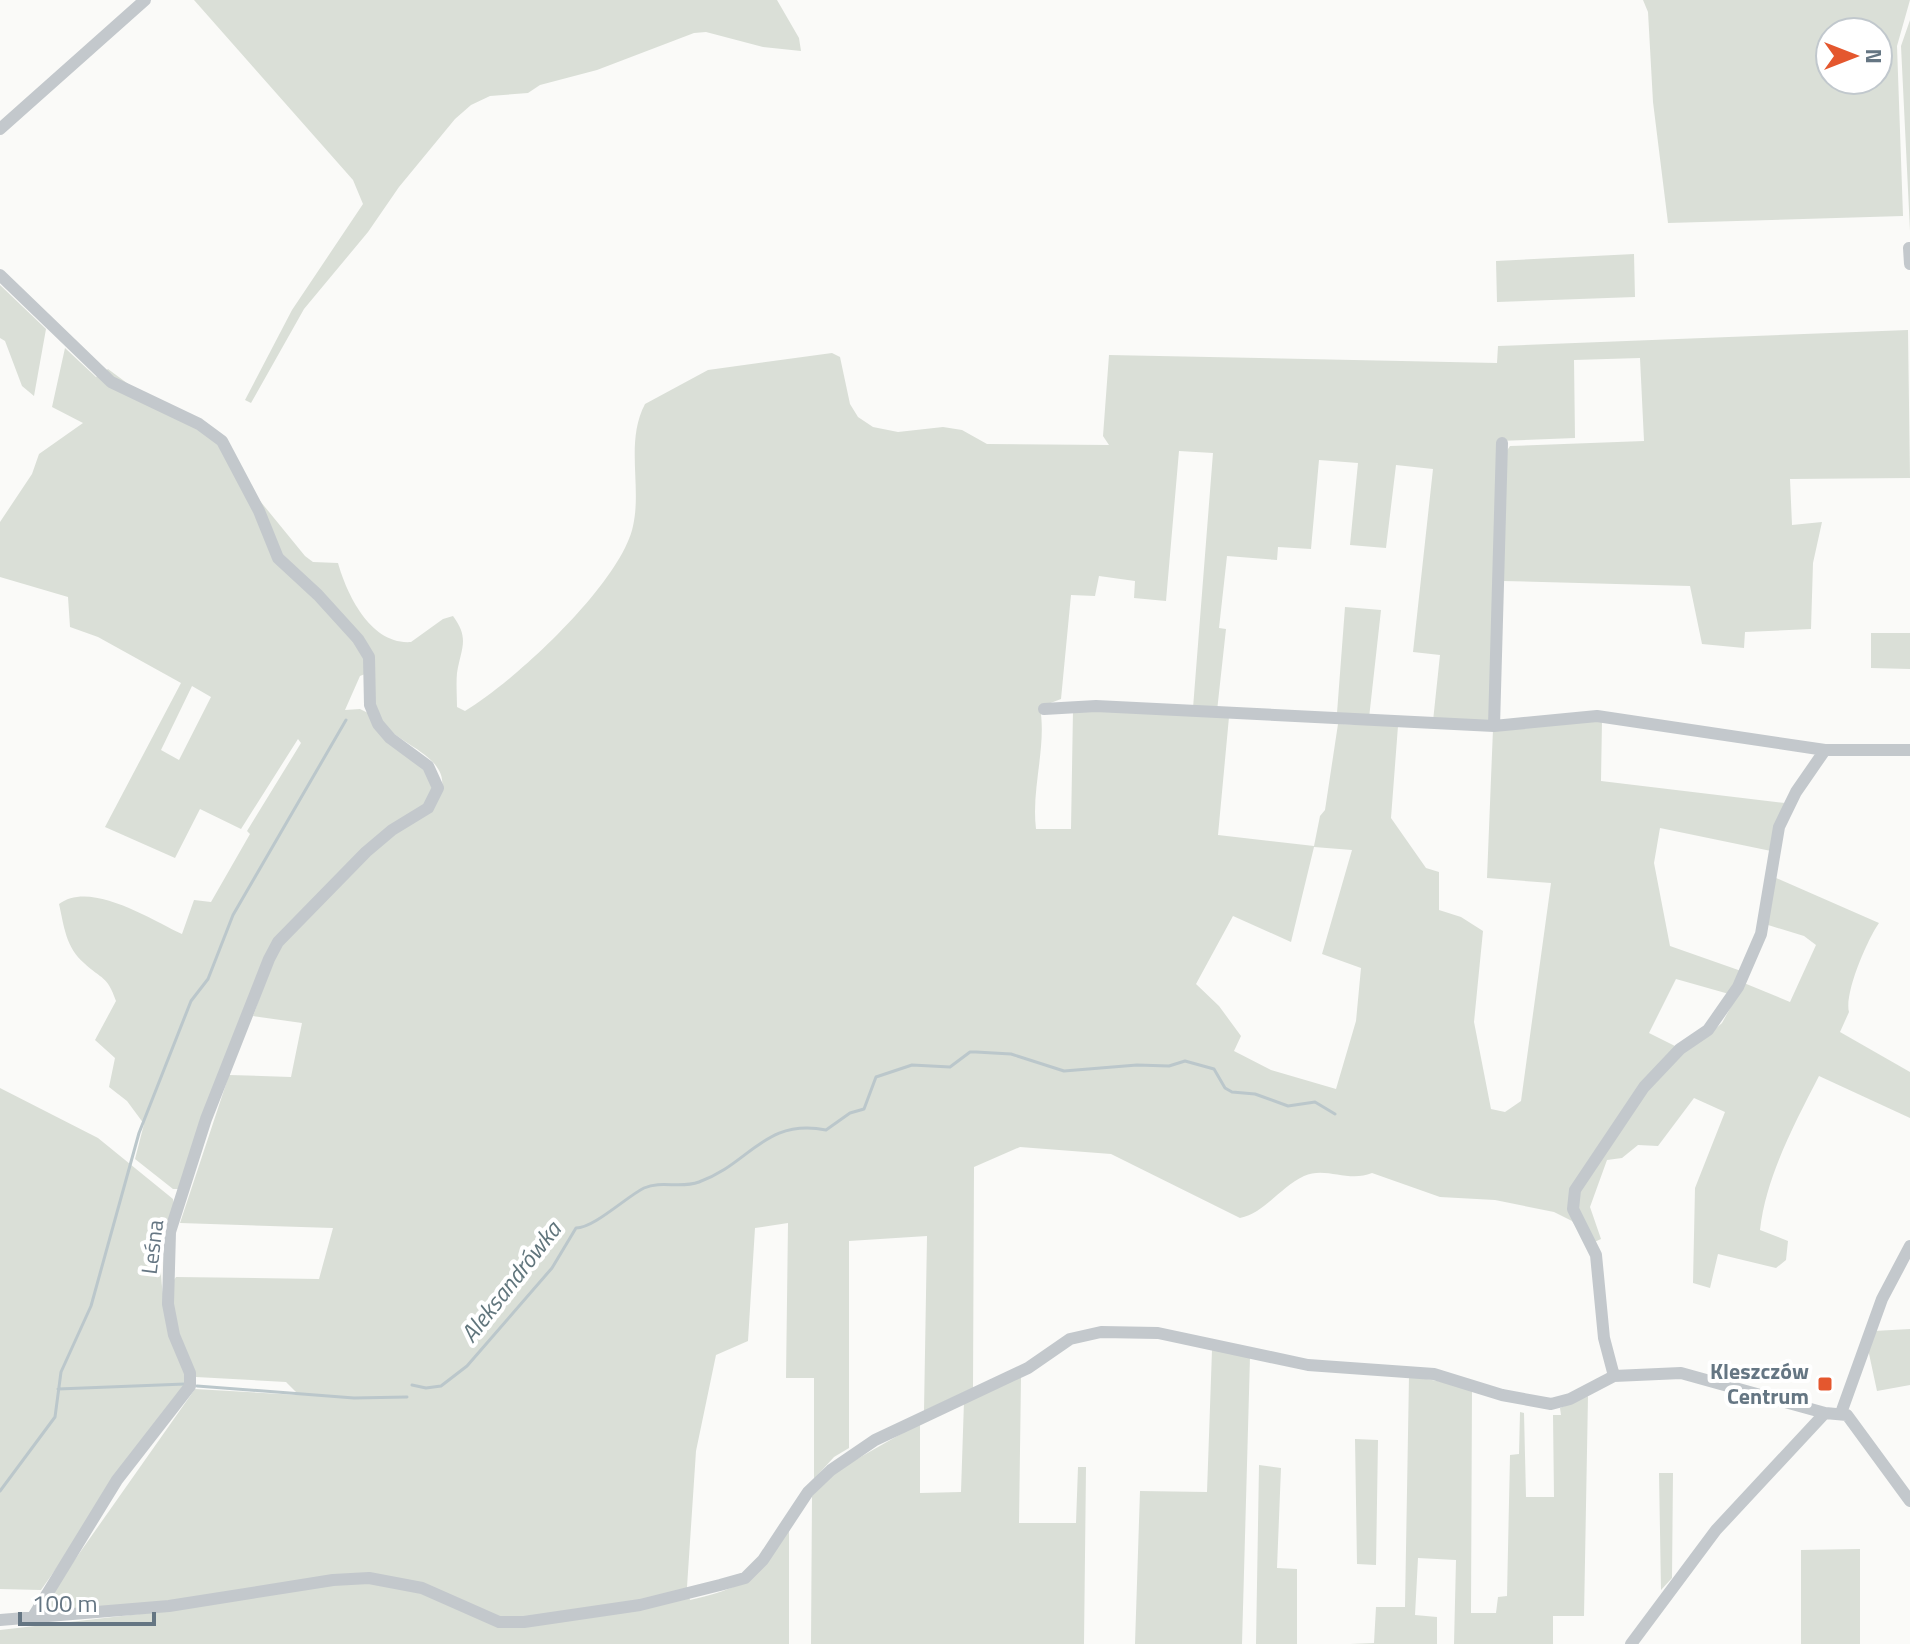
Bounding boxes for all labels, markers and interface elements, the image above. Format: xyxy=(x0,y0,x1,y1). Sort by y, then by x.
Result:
north arrow xyxy=(1814,16,1894,96)
text: N xyxy=(1857,48,1891,64)
water label: Aleksandrówka xyxy=(451,1211,570,1350)
street label: Leśna xyxy=(132,1218,172,1276)
place label: Kleszczów Centrum xyxy=(1710,1354,1809,1413)
marker: Kleszczów Centrum xyxy=(1816,1375,1834,1393)
scale bar xyxy=(20,1576,154,1626)
text: 100 m xyxy=(32,1585,98,1621)

